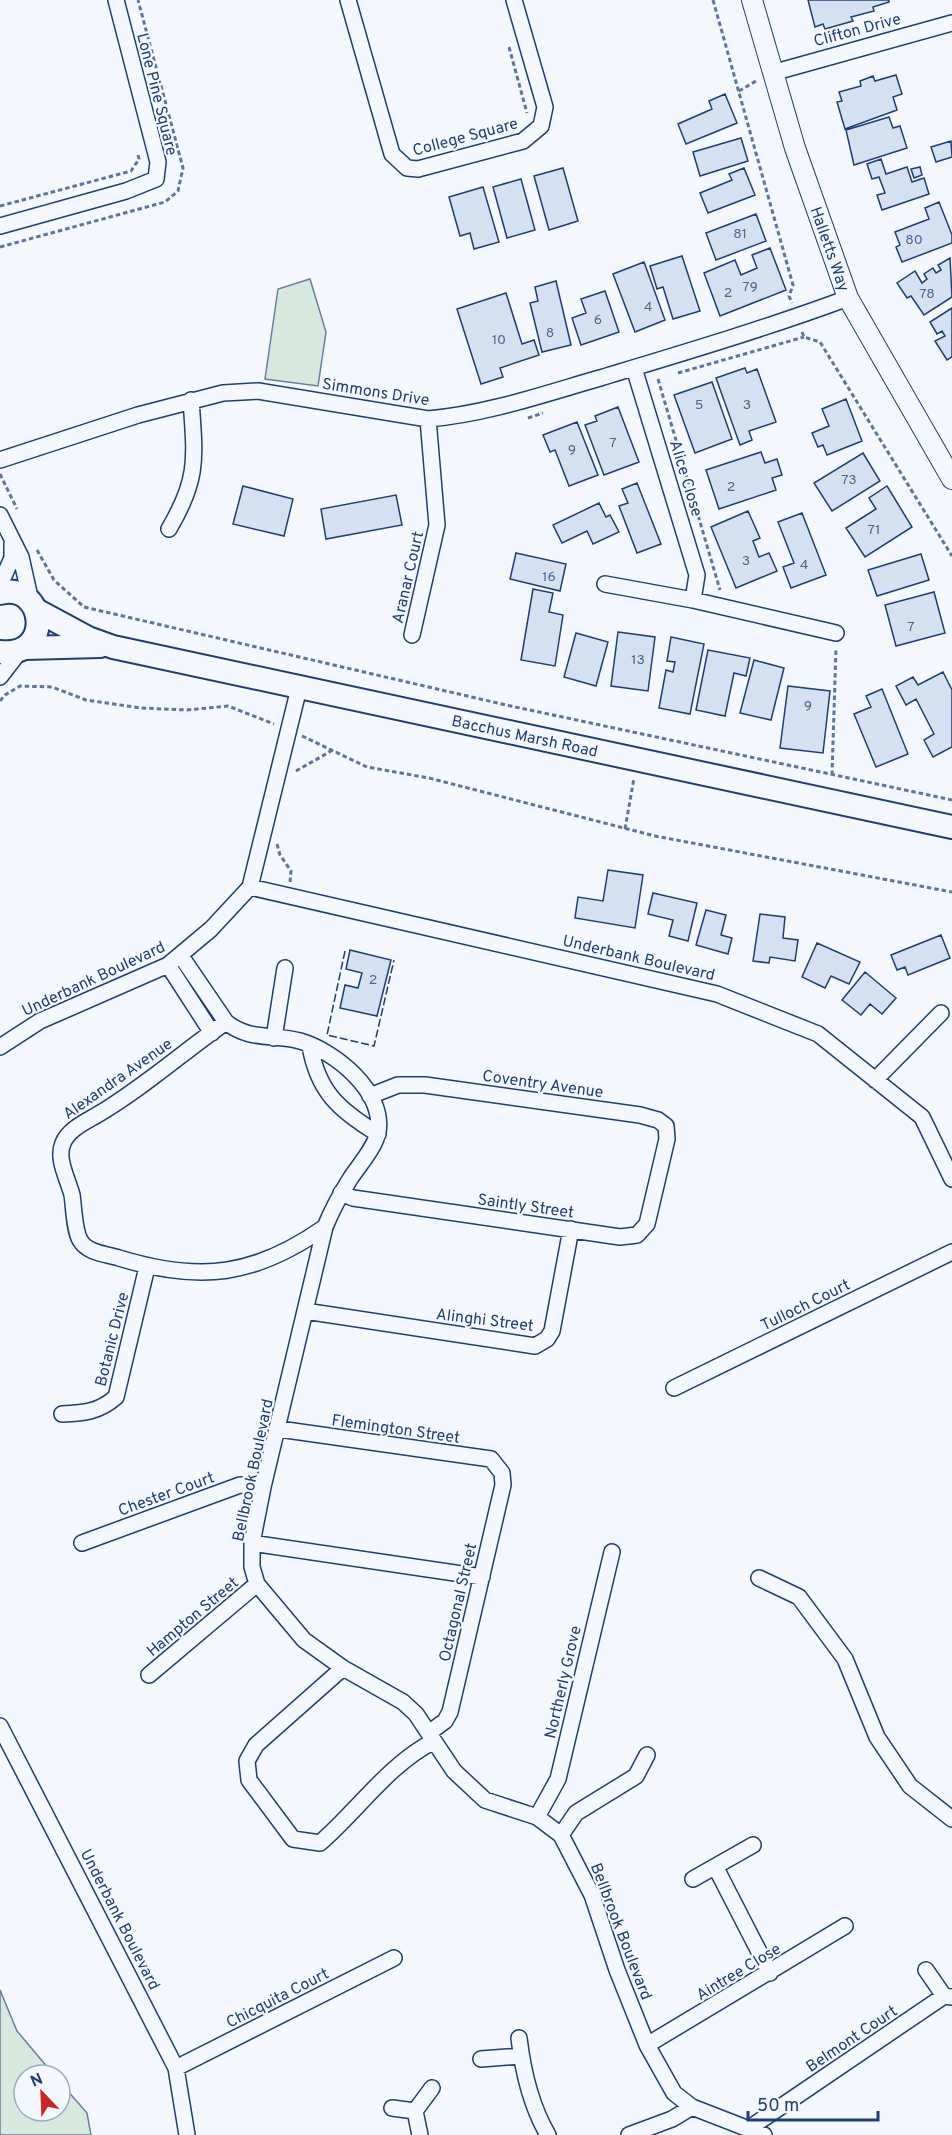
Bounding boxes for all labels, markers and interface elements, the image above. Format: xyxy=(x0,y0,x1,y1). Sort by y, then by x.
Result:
street label: Clifton Drive xyxy=(812,10,903,52)
street label: Lone Pine Square xyxy=(131,31,181,158)
street label: College Square xyxy=(411,114,520,162)
street label: Halletts Way xyxy=(805,204,853,295)
house number: 81 xyxy=(733,226,747,243)
house number: 80 xyxy=(905,232,923,249)
house number: 79 xyxy=(742,279,758,296)
house number: 2 xyxy=(724,285,732,302)
house number: 78 xyxy=(919,286,935,303)
house number: 4 xyxy=(644,299,652,316)
house number: 6 xyxy=(594,312,602,329)
house number: 8 xyxy=(546,325,554,342)
house number: 10 xyxy=(492,332,506,349)
street label: Simmons Drive xyxy=(321,375,431,411)
house number: 5 xyxy=(695,397,703,414)
house number: 3 xyxy=(743,397,751,414)
house number: 7 xyxy=(609,435,617,452)
street label: Alice Close xyxy=(664,438,706,519)
house number: 9 xyxy=(568,442,576,459)
house number: 73 xyxy=(841,472,857,489)
house number: 2 xyxy=(727,479,735,496)
house number: 71 xyxy=(868,522,880,539)
street label: Aranar Court xyxy=(389,529,429,626)
house number: 3 xyxy=(742,553,750,570)
house number: 4 xyxy=(800,557,808,574)
house number: 16 xyxy=(542,569,556,586)
house number: 7 xyxy=(907,619,915,636)
house number: 13 xyxy=(631,652,645,669)
house number: 9 xyxy=(804,698,812,715)
street label: Bacchus Marsh Road xyxy=(450,712,600,763)
street label: Underbank Boulevard xyxy=(560,932,717,986)
street label: Underbank Boulevard xyxy=(19,938,169,1022)
house number: 2 xyxy=(369,972,377,989)
street label: Alexandra Avenue xyxy=(60,1034,177,1125)
street label: Coventry Avenue xyxy=(481,1067,604,1103)
street label: Saintly Street xyxy=(476,1190,575,1224)
street label: Tulloch Court xyxy=(758,1276,854,1336)
street label: Botanic Drive xyxy=(92,1290,134,1389)
street label: Alinghi Street xyxy=(435,1305,535,1337)
street label: Bellbrook Boulevard xyxy=(229,1397,279,1543)
street label: Flemington Street xyxy=(330,1411,461,1449)
street label: Chester Court xyxy=(116,1468,218,1522)
street label: Octagonal Street xyxy=(436,1541,482,1664)
street label: Hampton Street xyxy=(143,1573,243,1662)
street label: Northerly Grove xyxy=(541,1624,587,1741)
street label: Underbank Boulevard xyxy=(75,1846,163,1994)
street label: Bellbrook Boulevard xyxy=(585,1860,655,2003)
street label: Aintree Close xyxy=(693,1940,785,2006)
street label: Chicquita Court xyxy=(223,1964,333,2033)
street label: Belmont Court xyxy=(803,2002,902,2077)
north arrow xyxy=(12,2063,72,2123)
text: N xyxy=(28,2070,46,2092)
scale bar xyxy=(748,2084,878,2122)
text: 50 m xyxy=(757,2095,799,2118)

